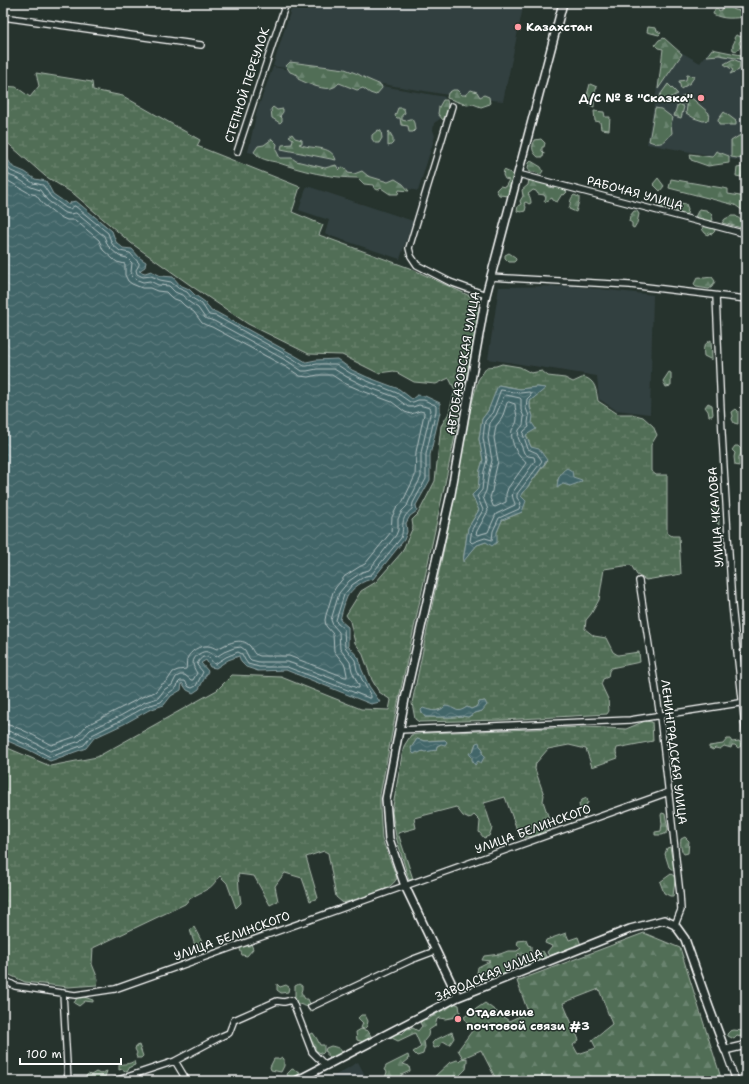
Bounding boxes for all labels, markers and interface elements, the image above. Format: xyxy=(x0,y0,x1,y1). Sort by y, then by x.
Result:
place label: Казахстан xyxy=(526,19,593,35)
marker: Казахстан xyxy=(513,22,523,32)
street label: СТЕПНОЙ ПЕРЕУЛОК xyxy=(221,25,273,145)
place label: Д/С № 8 "Сказка" xyxy=(579,90,693,106)
marker: Д/С № 8 "Сказка" xyxy=(696,93,706,103)
street label: РАБОЧАЯ УЛИЦА xyxy=(585,172,685,214)
street label: АВТОБАЗОВСКАЯ УЛИЦА xyxy=(443,290,484,436)
street label: УЛИЦА ЧКАЛОВА xyxy=(704,466,727,568)
street label: ЛЕНИНГРАДСКАЯ УЛИЦА xyxy=(657,679,691,826)
street label: УЛИЦА БЕЛИНСКОГО xyxy=(473,801,593,857)
street label: УЛИЦА БЕЛИНСКОГО xyxy=(172,908,292,964)
street label: ЗАВОДСКАЯ УЛИЦА xyxy=(433,945,546,1005)
place label: Отделение почтовой связи #3 xyxy=(466,1004,590,1034)
marker: Отделение почтовой связи #3 xyxy=(453,1014,463,1024)
scale bar xyxy=(20,1040,121,1066)
text: 100 m xyxy=(26,1046,62,1062)

